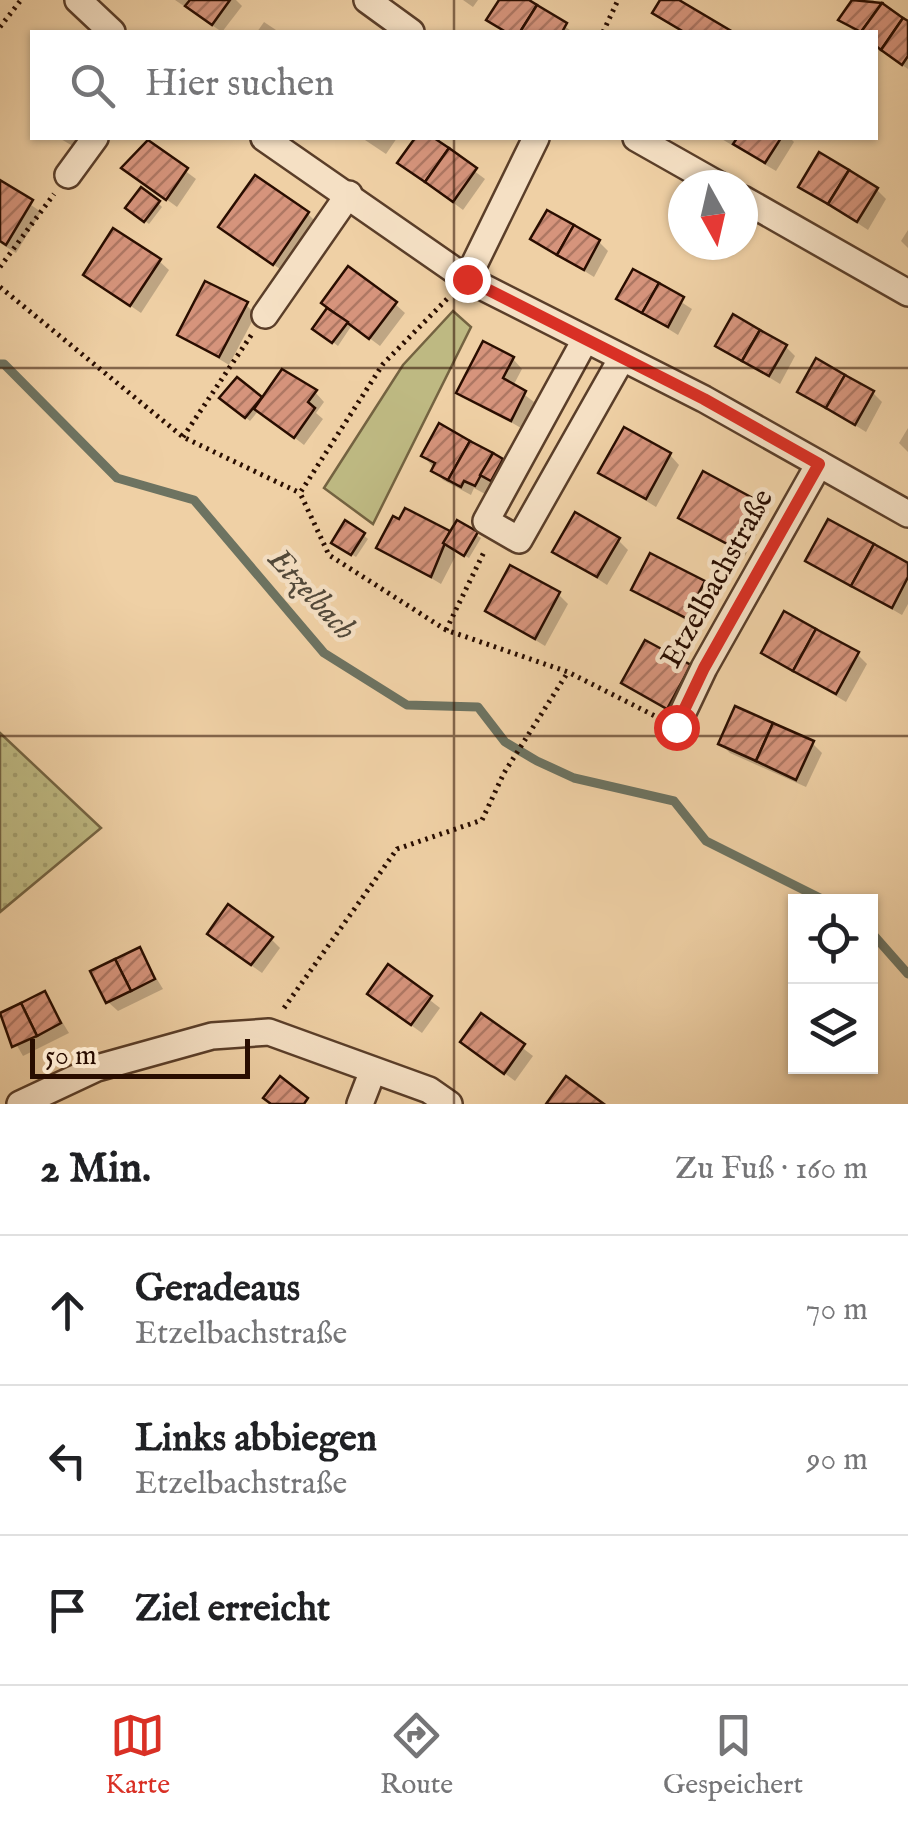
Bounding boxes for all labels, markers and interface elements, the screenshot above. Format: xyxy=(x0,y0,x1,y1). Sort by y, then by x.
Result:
search box xyxy=(30,30,878,140)
icon: search xyxy=(65,58,120,113)
text: Hier suchen xyxy=(145,61,335,109)
north arrow xyxy=(668,170,758,260)
route end xyxy=(445,257,491,303)
street label: Etzelbachstraße xyxy=(653,483,783,675)
water label: Etzelbach xyxy=(257,539,364,650)
route start xyxy=(654,705,700,751)
map controls xyxy=(788,894,878,1074)
button: locate xyxy=(788,894,878,984)
button: layers xyxy=(788,984,878,1074)
scale bar xyxy=(30,1034,250,1078)
text: 50 m xyxy=(45,1039,97,1074)
text: 2 Min. xyxy=(40,1143,151,1196)
text: Zu Fuß · 160 m xyxy=(675,1149,868,1190)
text: Geradeaus xyxy=(135,1266,300,1314)
icon: ahead xyxy=(40,1283,95,1338)
text: 70 m xyxy=(806,1290,868,1331)
text: Etzelbachstraße xyxy=(135,1314,347,1355)
text: Links abbiegen xyxy=(135,1416,377,1464)
icon: left xyxy=(40,1433,95,1488)
text: 90 m xyxy=(807,1440,868,1481)
text: Etzelbachstraße xyxy=(135,1464,347,1505)
icon: arrive xyxy=(40,1583,95,1638)
text: Ziel erreicht xyxy=(135,1586,330,1634)
tab: Karte xyxy=(105,1708,170,1803)
tab: Route xyxy=(380,1708,453,1803)
tab: Gespeichert xyxy=(663,1708,803,1803)

